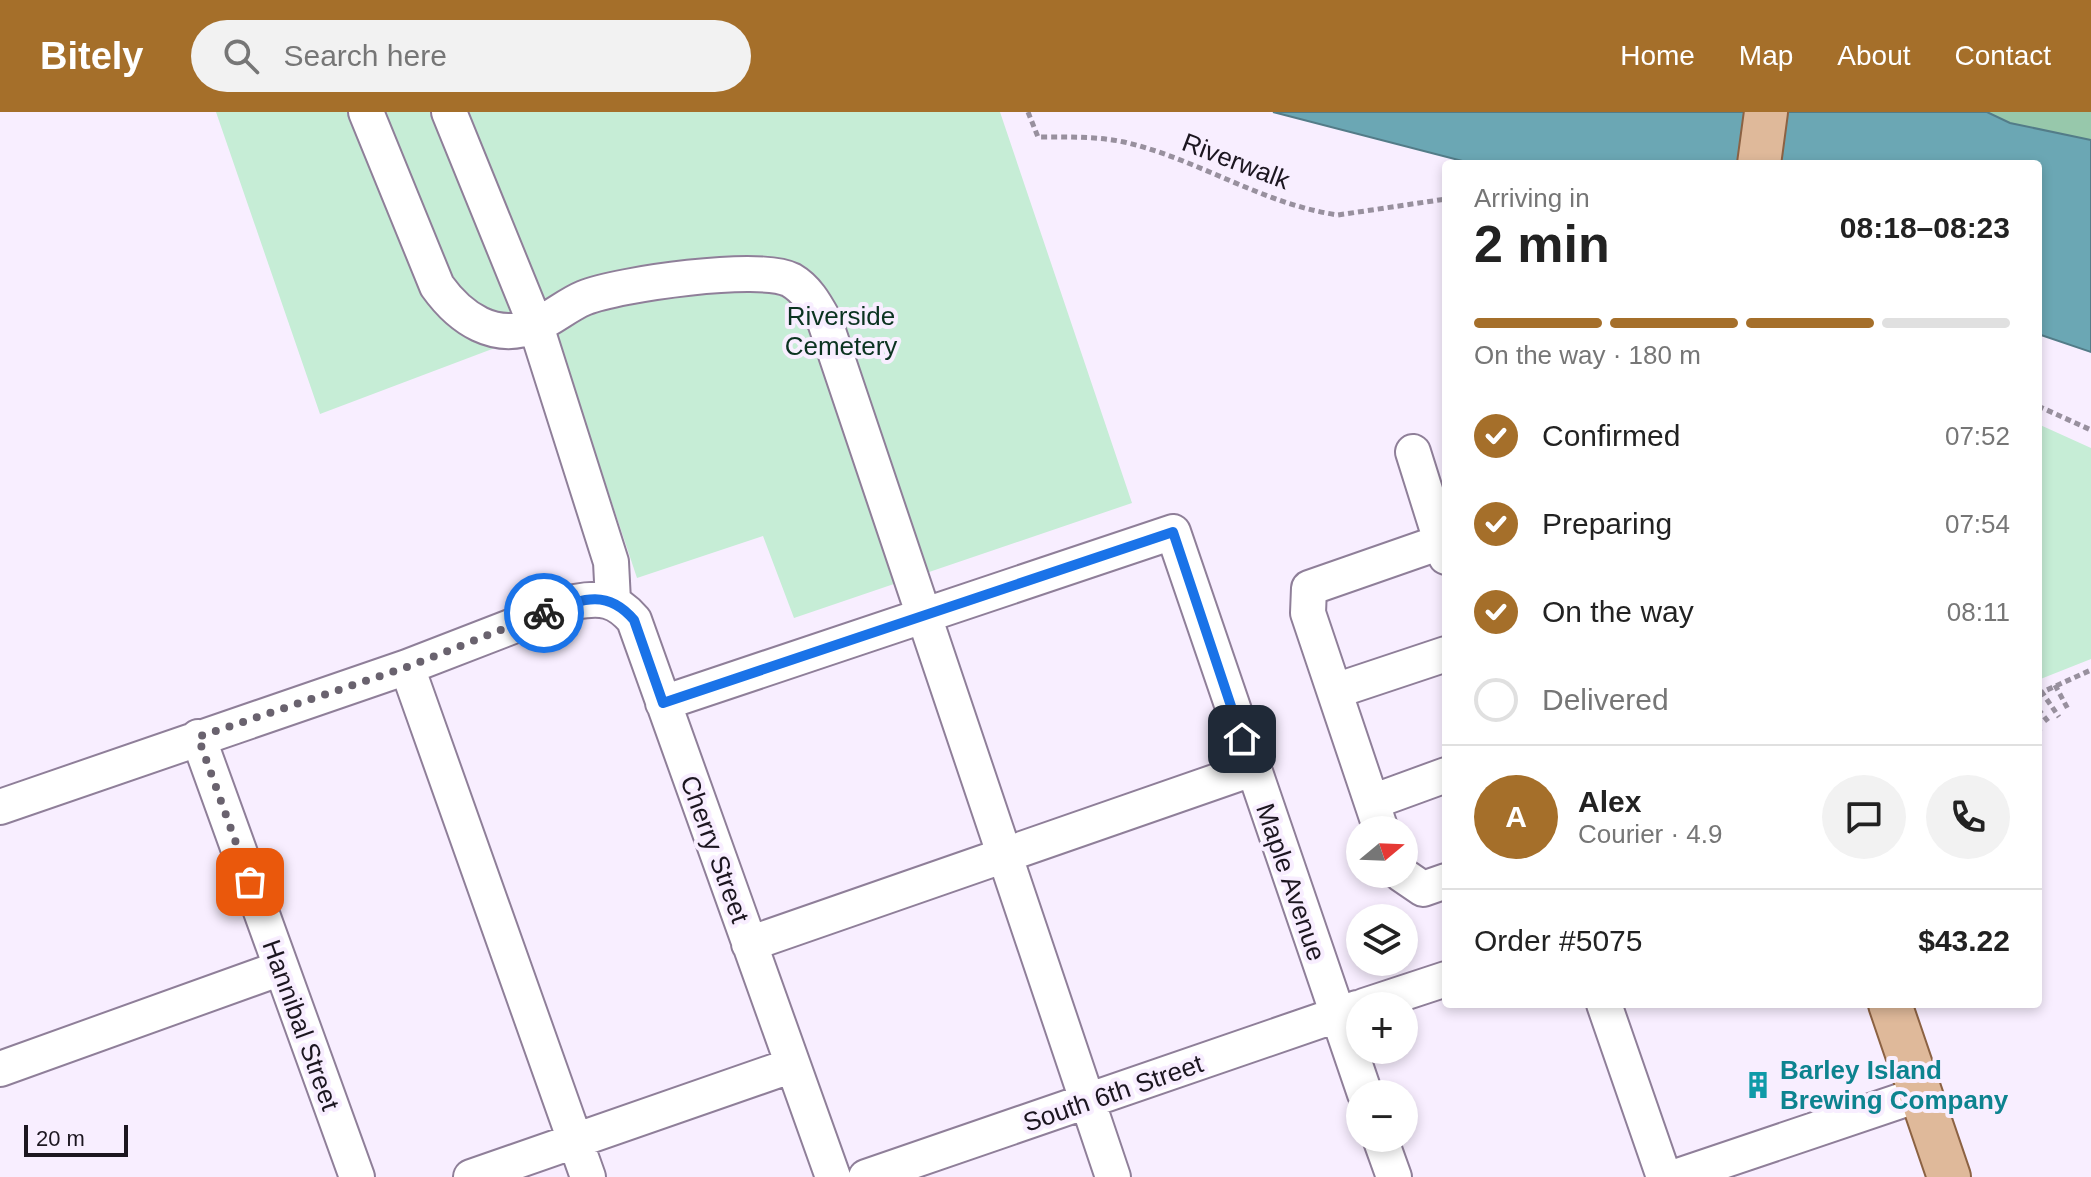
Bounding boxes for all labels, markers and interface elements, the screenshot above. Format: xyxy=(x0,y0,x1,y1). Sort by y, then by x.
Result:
search box xyxy=(191,20,751,92)
icon: search xyxy=(219,34,263,78)
text: Bitely xyxy=(40,35,143,77)
text: Search here xyxy=(283,39,447,72)
text: Home xyxy=(1620,40,1695,71)
text: Map xyxy=(1739,40,1793,71)
text: About xyxy=(1837,40,1911,71)
text: Contact xyxy=(1955,40,2051,71)
street label: Riverwalk xyxy=(1178,127,1295,196)
text: Arriving in xyxy=(1474,183,1590,213)
text: 08:18–08:23 xyxy=(1840,211,2010,244)
text: 2 min xyxy=(1474,215,1610,273)
park label: Riverside Cemetery xyxy=(785,301,897,361)
text: On the way · 180 m xyxy=(1474,340,1701,370)
icon: check xyxy=(1474,414,1518,458)
text: Confirmed xyxy=(1542,419,1680,452)
text: 07:52 xyxy=(1945,421,2010,451)
icon: check xyxy=(1474,502,1518,546)
text: Preparing xyxy=(1542,507,1672,540)
text: 07:54 xyxy=(1945,509,2010,539)
courier xyxy=(504,573,584,653)
icon: check xyxy=(1474,590,1518,634)
icon: bike xyxy=(522,591,566,635)
text: On the way xyxy=(1542,595,1694,628)
text: 08:11 xyxy=(1947,597,2010,627)
text: Delivered xyxy=(1542,683,1669,716)
pin xyxy=(1208,705,1276,773)
icon: home xyxy=(1220,717,1264,761)
street label: Cherry Street xyxy=(674,771,756,927)
button: chat xyxy=(1822,775,1906,859)
button: phone xyxy=(1926,775,2010,859)
text: Alex xyxy=(1578,785,1641,818)
street label: Maple Avenue xyxy=(1250,799,1332,965)
text: A xyxy=(1505,800,1527,833)
north arrow xyxy=(1346,816,1418,888)
map controls xyxy=(1346,816,1418,1152)
text: Courier · 4.9 xyxy=(1578,819,1723,849)
pin xyxy=(216,848,284,916)
icon: bag xyxy=(228,860,272,904)
button: layers xyxy=(1346,904,1418,976)
text: Order #5075 xyxy=(1474,924,1642,957)
text: $43.22 xyxy=(1918,924,2010,957)
street label: Hannibal Street xyxy=(256,936,346,1115)
button: + xyxy=(1346,992,1418,1064)
street label: South 6th Street xyxy=(1019,1048,1207,1138)
place label: Barley Island Brewing Company xyxy=(1780,1055,2009,1115)
building icon: Barley Island Brewing Company xyxy=(1743,1070,1773,1100)
button: − xyxy=(1346,1080,1418,1152)
scale bar xyxy=(24,1121,128,1157)
text: 20 m xyxy=(36,1126,85,1151)

